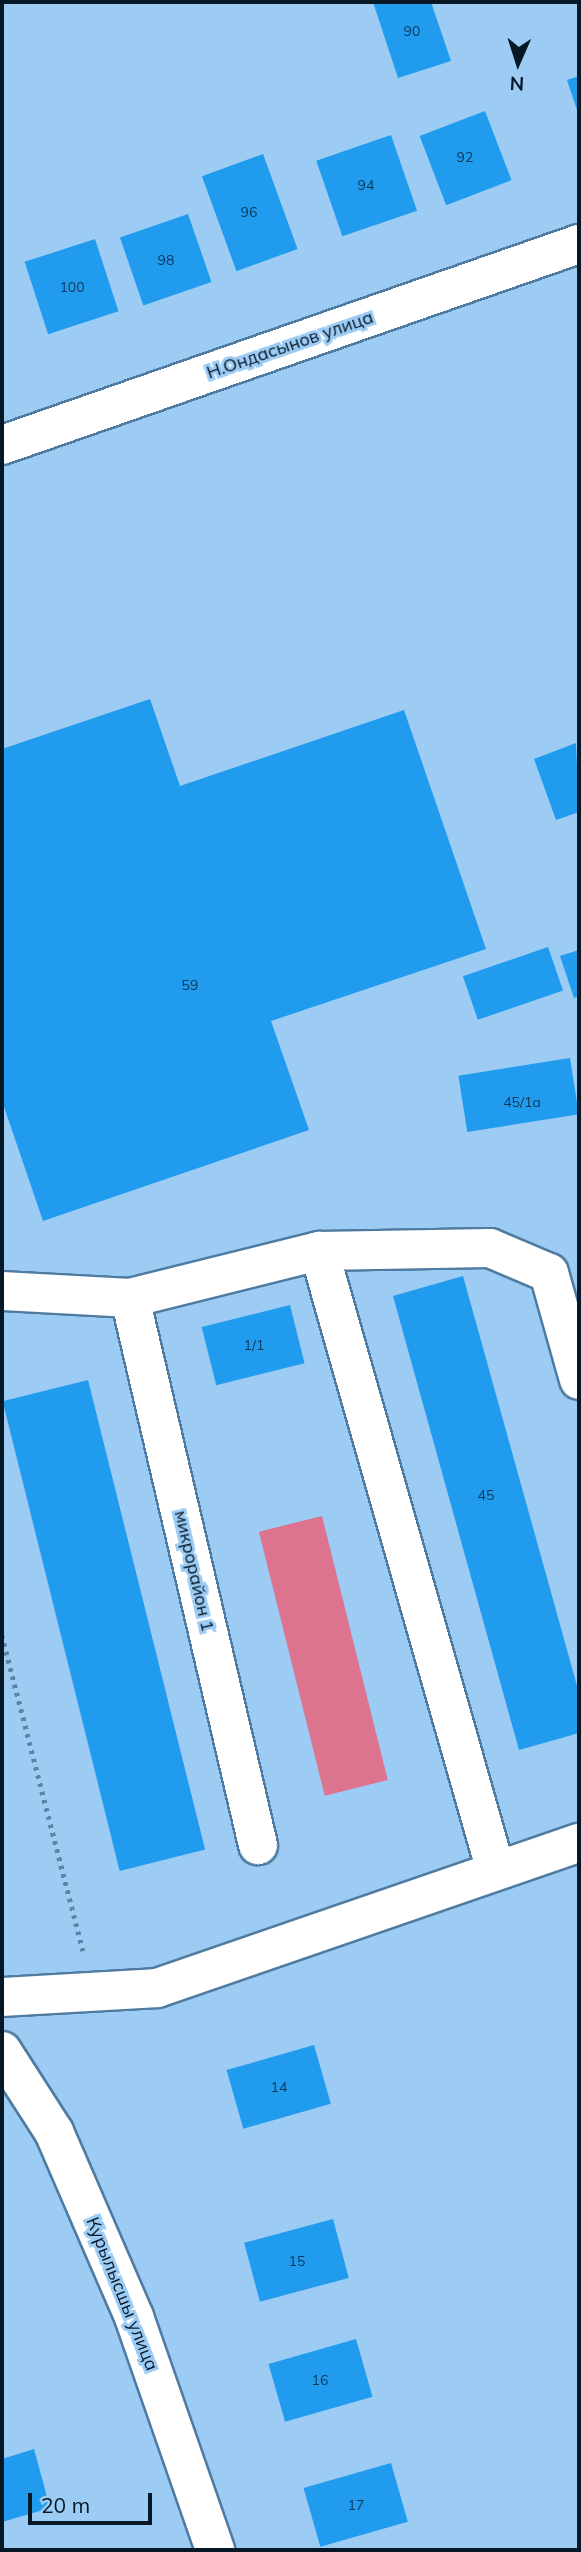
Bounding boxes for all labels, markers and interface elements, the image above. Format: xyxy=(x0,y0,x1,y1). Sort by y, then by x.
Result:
house number: 90 xyxy=(404,23,420,39)
north arrow xyxy=(483,28,553,98)
text: N xyxy=(509,72,525,96)
house number: 92 xyxy=(457,149,473,165)
house number: 94 xyxy=(358,177,374,193)
house number: 96 xyxy=(241,204,257,220)
house number: 98 xyxy=(158,252,174,268)
house number: 100 xyxy=(59,279,85,295)
street label: Н.Ондасынов улица xyxy=(204,306,376,384)
house number: 59 xyxy=(182,977,198,993)
house number: 45/1а xyxy=(503,1094,541,1110)
house number: 1/1 xyxy=(244,1337,264,1353)
house number: 45 xyxy=(478,1487,494,1503)
street label: микрорайон 1 xyxy=(170,1508,218,1634)
house number: 14 xyxy=(271,2079,287,2095)
street label: Курылысшы улица xyxy=(81,2214,163,2374)
house number: 15 xyxy=(289,2253,305,2269)
house number: 16 xyxy=(312,2372,328,2388)
scale bar xyxy=(32,2478,156,2522)
text: 20 m xyxy=(41,2492,90,2518)
house number: 17 xyxy=(348,2497,364,2513)

